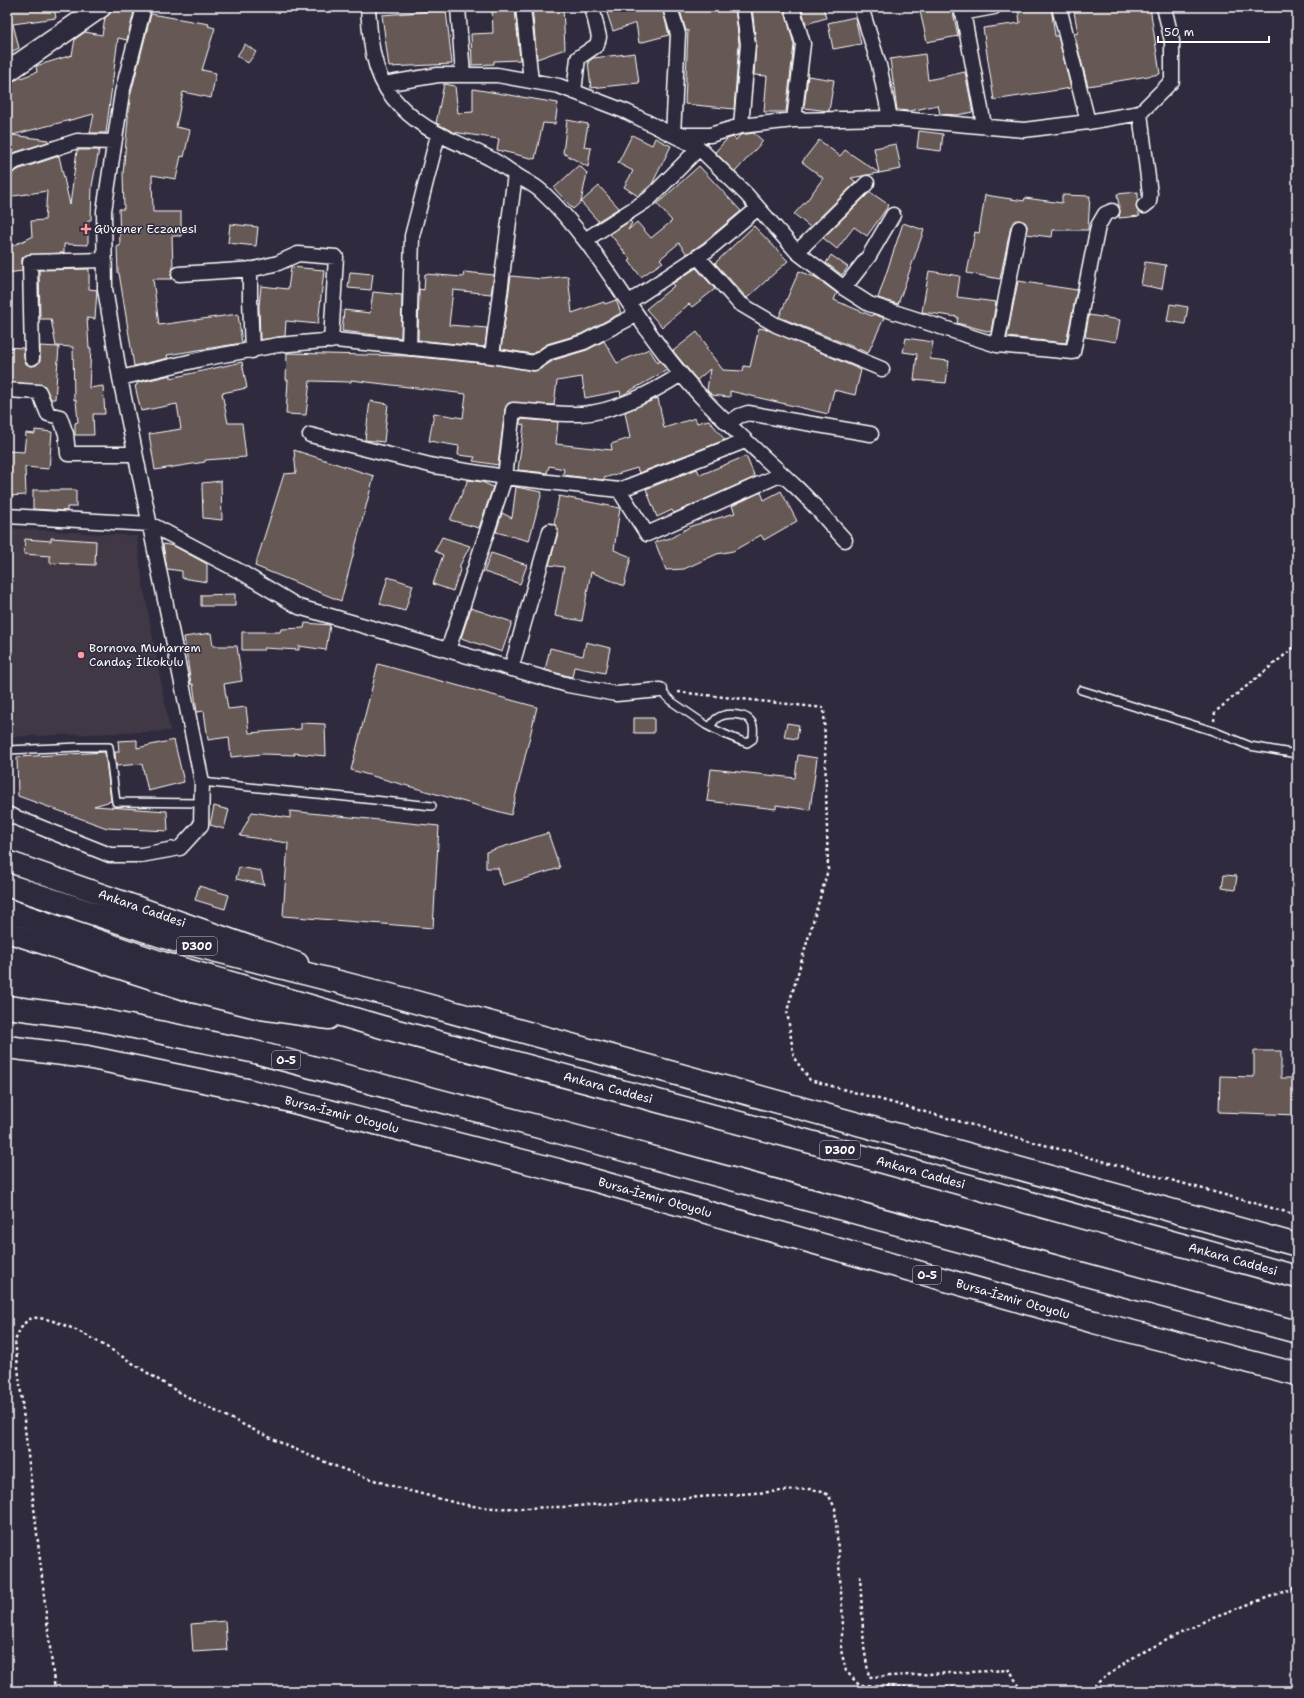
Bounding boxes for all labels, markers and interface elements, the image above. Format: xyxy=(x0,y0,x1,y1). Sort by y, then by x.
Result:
scale bar xyxy=(1158,18,1269,44)
text: 50 m xyxy=(1164,24,1194,40)
place label: Güvener Eczanesi xyxy=(94,221,197,237)
marker: Güvener Eczanesi xyxy=(81,224,91,234)
place label: Bornova Muharrem Candaş İlkokulu xyxy=(89,640,201,670)
marker: Bornova Muharrem Candaş İlkokulu xyxy=(76,650,86,660)
street label: Ankara Caddesi xyxy=(96,886,188,931)
road number: D300 xyxy=(177,937,217,955)
road number: O-5 xyxy=(272,1051,300,1069)
street label: Ankara Caddesi xyxy=(562,1068,654,1107)
street label: Bursa-İzmir Otoyolu xyxy=(283,1092,401,1137)
road number: D300 xyxy=(820,1141,860,1159)
street label: Ankara Caddesi xyxy=(874,1153,967,1192)
street label: Bursa-İzmir Otoyolu xyxy=(596,1174,714,1221)
street label: Ankara Caddesi xyxy=(1187,1239,1279,1279)
road number: O-5 xyxy=(913,1266,941,1284)
street label: Bursa-İzmir Otoyolu xyxy=(954,1275,1072,1323)

